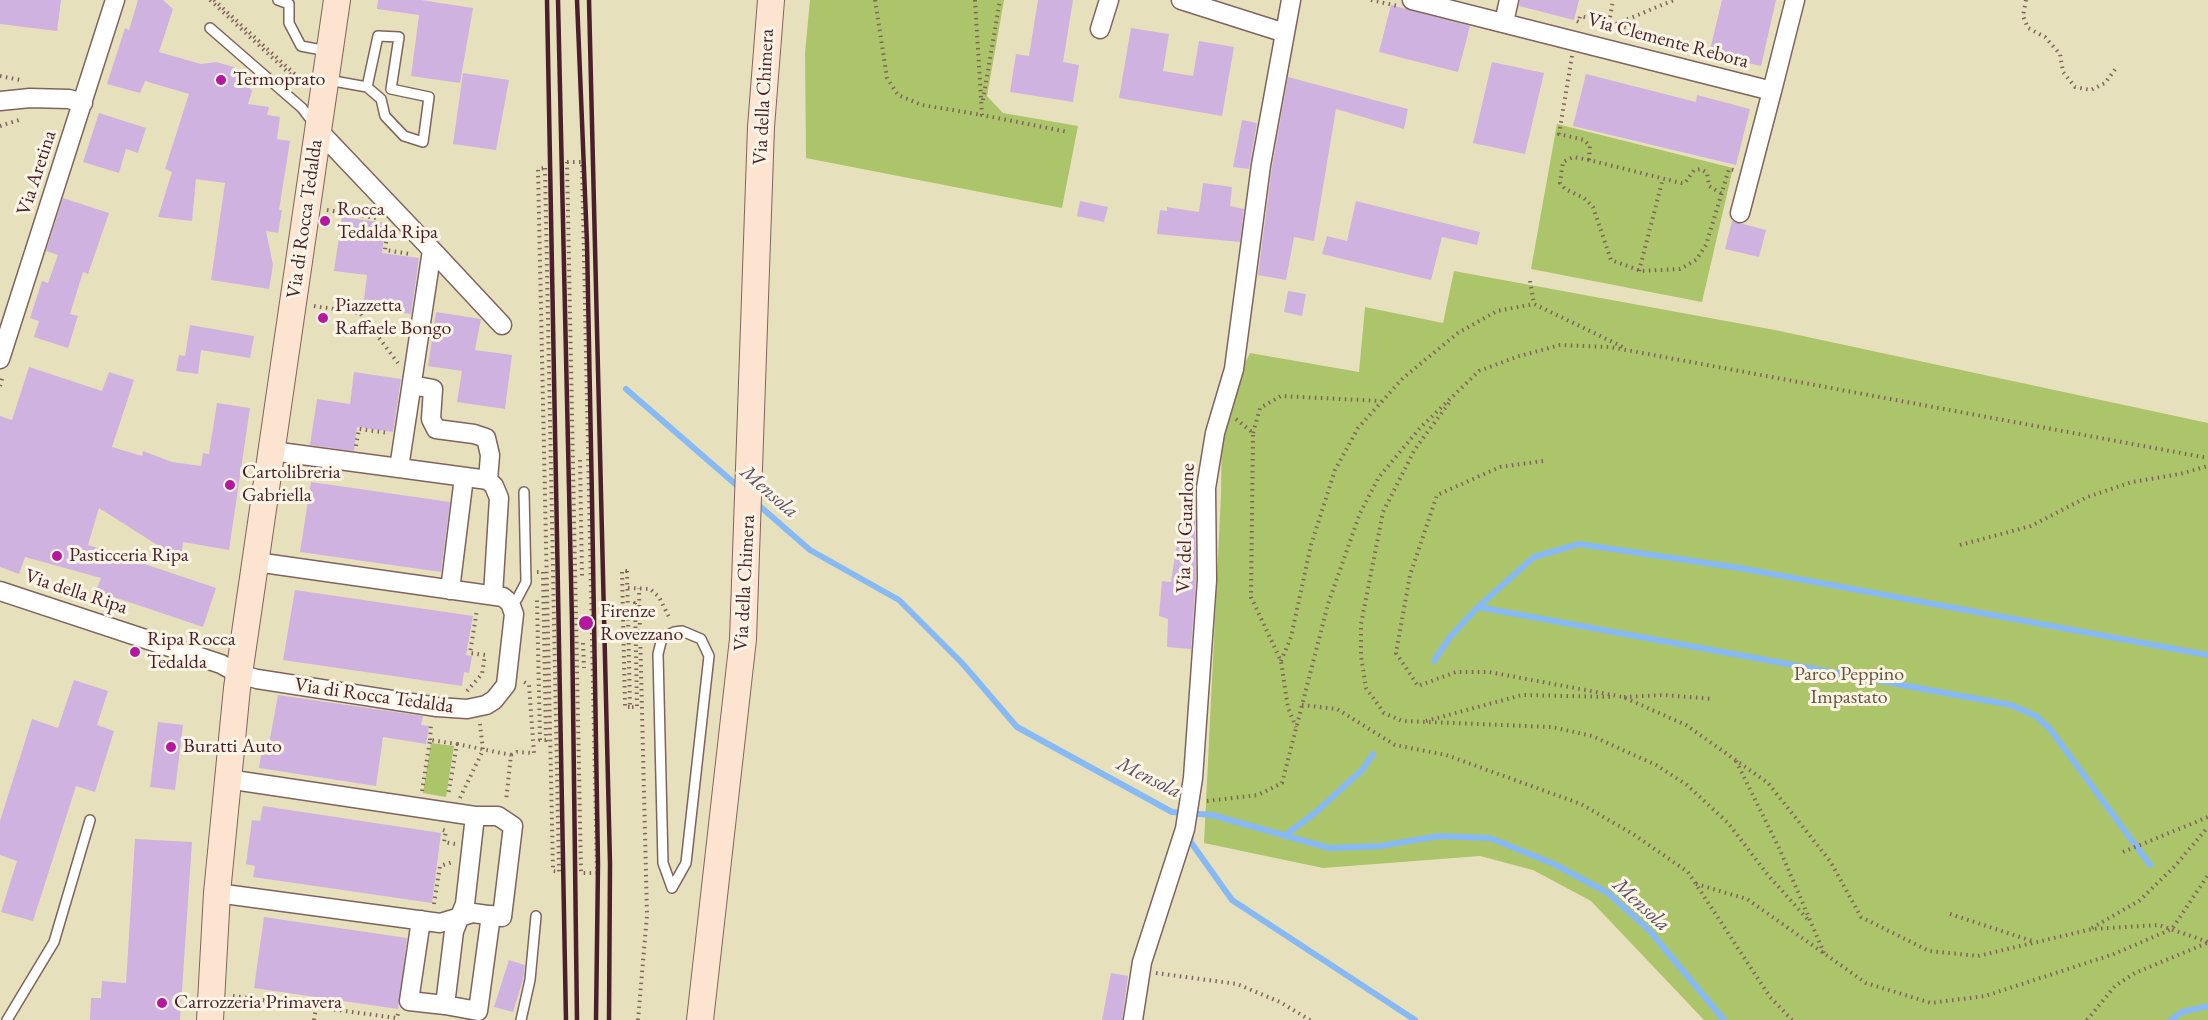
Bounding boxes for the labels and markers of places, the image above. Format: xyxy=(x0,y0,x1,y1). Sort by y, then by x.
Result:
place label: Termoprato xyxy=(233,68,325,92)
marker: Termoprato xyxy=(214,73,228,87)
place label: Rocca Tedalda Ripa xyxy=(337,198,438,245)
marker: Rocca Tedalda Ripa xyxy=(318,214,332,228)
place label: Piazzetta Raffaele Bongo xyxy=(335,294,451,341)
marker: Piazzetta Raffaele Bongo xyxy=(316,311,330,325)
place label: Cartolibreria Gabriella xyxy=(242,461,341,508)
marker: Cartolibreria Gabriella xyxy=(223,478,237,492)
place label: Pasticceria Ripa xyxy=(69,544,189,568)
marker: Pasticceria Ripa xyxy=(50,549,64,563)
place label: Firenze Rovezzano xyxy=(600,600,683,647)
marker: Firenze Rovezzano xyxy=(577,614,595,632)
place label: Ripa Rocca Tedalda xyxy=(147,628,236,675)
marker: Ripa Rocca Tedalda xyxy=(128,645,142,659)
place label: Buratti Auto xyxy=(183,735,282,759)
marker: Buratti Auto xyxy=(164,740,178,754)
place label: Carrozzeria Primavera xyxy=(174,991,342,1015)
marker: Carrozzeria Primavera xyxy=(155,996,169,1010)

